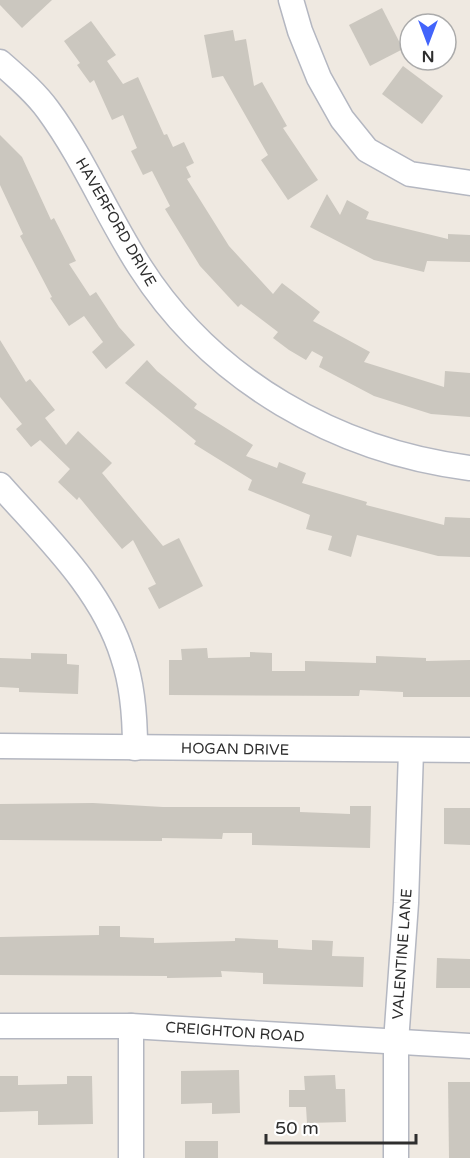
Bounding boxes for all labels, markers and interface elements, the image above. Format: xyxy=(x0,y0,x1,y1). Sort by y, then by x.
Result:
north arrow xyxy=(398,12,458,72)
text: N xyxy=(422,46,434,66)
street label: HAVERFORD DRIVE xyxy=(72,154,160,290)
street label: HOGAN DRIVE xyxy=(181,739,289,759)
street label: VALENTINE LANE xyxy=(388,888,416,1020)
street label: CREIGHTON ROAD xyxy=(165,1018,305,1046)
scale bar xyxy=(266,1107,416,1145)
text: 50 m xyxy=(275,1117,319,1139)

